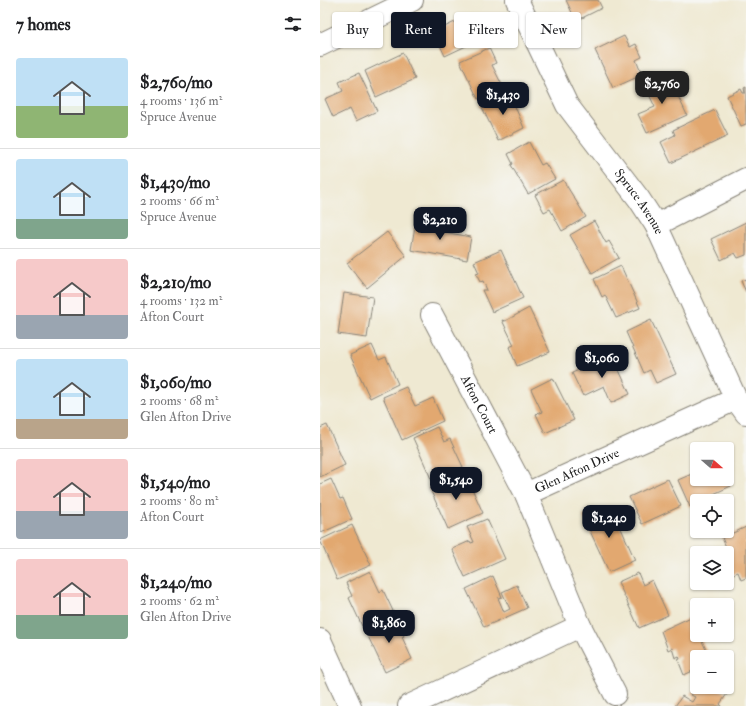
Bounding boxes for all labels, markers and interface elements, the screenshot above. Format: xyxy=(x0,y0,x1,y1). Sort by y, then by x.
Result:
chip: Buy xyxy=(332,12,383,48)
chip: Rent xyxy=(391,12,446,48)
chip: Filters xyxy=(454,12,518,48)
chip: New xyxy=(526,12,581,48)
icon: filters xyxy=(282,13,304,35)
text: 7 homes xyxy=(16,14,71,35)
pin: $2,760 xyxy=(629,71,695,105)
text: $2,760/mo xyxy=(140,72,212,93)
icon: home xyxy=(48,74,96,122)
text: $2,760 xyxy=(644,76,680,92)
pin: $1,430 xyxy=(470,82,536,116)
text: $1,430 xyxy=(486,87,520,103)
text: 4 rooms · 136 m² xyxy=(140,93,222,109)
text: Spruce Avenue xyxy=(140,109,216,125)
street label: Spruce Avenue xyxy=(611,166,667,237)
text: $1,430/mo xyxy=(140,172,210,193)
icon: home xyxy=(48,175,96,223)
text: 2 rooms · 66 m² xyxy=(140,193,219,209)
pin: $2,210 xyxy=(407,207,473,241)
text: Spruce Avenue xyxy=(140,209,216,225)
text: $2,210 xyxy=(423,212,457,228)
text: $2,210/mo xyxy=(140,272,211,293)
icon: home xyxy=(48,275,96,323)
text: 4 rooms · 132 m² xyxy=(140,293,222,309)
text: Afton Court xyxy=(140,309,204,325)
pin: $1,060 xyxy=(569,345,635,379)
text: $1,060 xyxy=(585,350,619,366)
street label: Afton Court xyxy=(457,371,501,436)
text: $1,060/mo xyxy=(140,372,211,393)
icon: home xyxy=(48,375,96,423)
text: 2 rooms · 68 m² xyxy=(140,393,218,409)
text: Glen Afton Drive xyxy=(140,409,231,425)
north arrow xyxy=(690,442,734,486)
map controls xyxy=(690,442,734,694)
street label: Glen Afton Drive xyxy=(532,445,622,497)
pin: $1,540 xyxy=(423,467,489,501)
text: $1,540/mo xyxy=(140,472,210,493)
text: $1,540 xyxy=(439,472,473,488)
icon: home xyxy=(48,475,96,523)
text: 2 rooms · 80 m² xyxy=(140,493,218,509)
button: locate xyxy=(690,494,734,538)
pin: $1,240 xyxy=(576,505,642,539)
text: Afton Court xyxy=(140,509,204,525)
text: $1,240 xyxy=(591,510,627,526)
button: layers xyxy=(690,546,734,590)
text: $1,240/mo xyxy=(140,572,212,593)
icon: home xyxy=(48,575,96,623)
text: 2 rooms · 62 m² xyxy=(140,593,219,609)
button: + xyxy=(690,598,734,642)
text: Glen Afton Drive xyxy=(140,609,231,625)
pin: $1,860 xyxy=(356,610,422,644)
text: $1,860 xyxy=(372,615,406,631)
button: − xyxy=(690,650,734,694)

